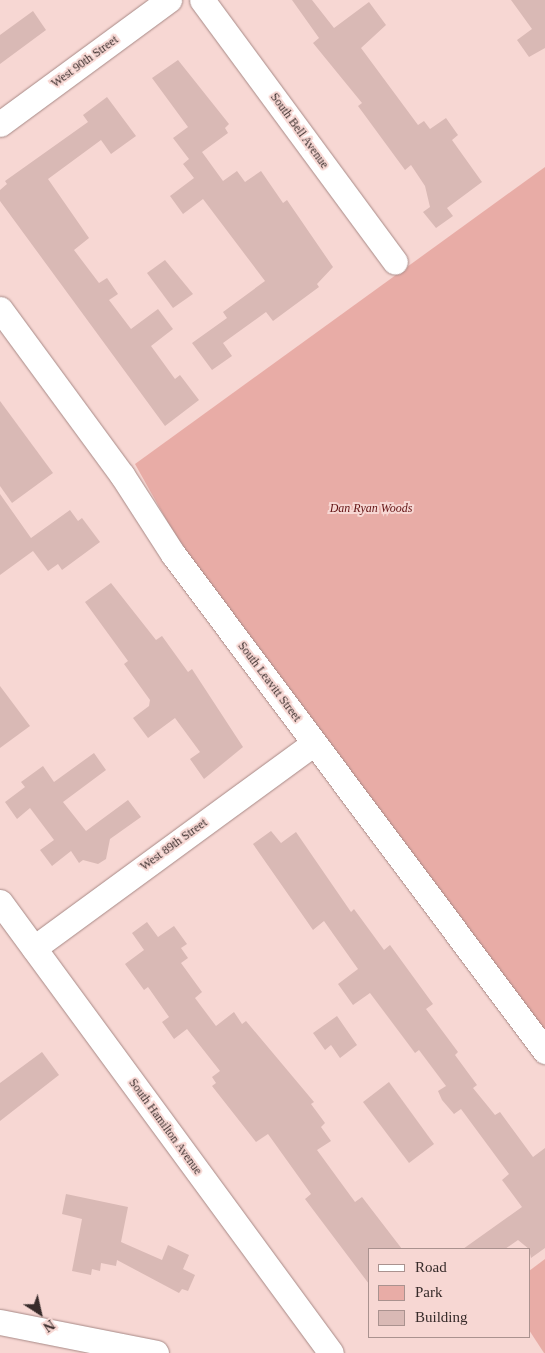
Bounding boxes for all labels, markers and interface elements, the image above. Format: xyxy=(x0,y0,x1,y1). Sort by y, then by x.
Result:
street label: West 90th Street xyxy=(49,33,121,91)
street label: South Bell Avenue xyxy=(267,90,331,172)
park label: Dan Ryan Woods xyxy=(330,502,412,516)
street label: South Leavitt Street xyxy=(234,639,304,725)
street label: West 89th Street xyxy=(138,816,210,874)
street label: South Hamilton Avenue xyxy=(125,1076,205,1178)
legend xyxy=(368,1248,530,1338)
text: Road xyxy=(415,1259,447,1275)
text: Park xyxy=(415,1284,443,1300)
north arrow xyxy=(15,1288,65,1338)
text: Building xyxy=(415,1309,468,1325)
text: N xyxy=(40,1317,57,1335)

